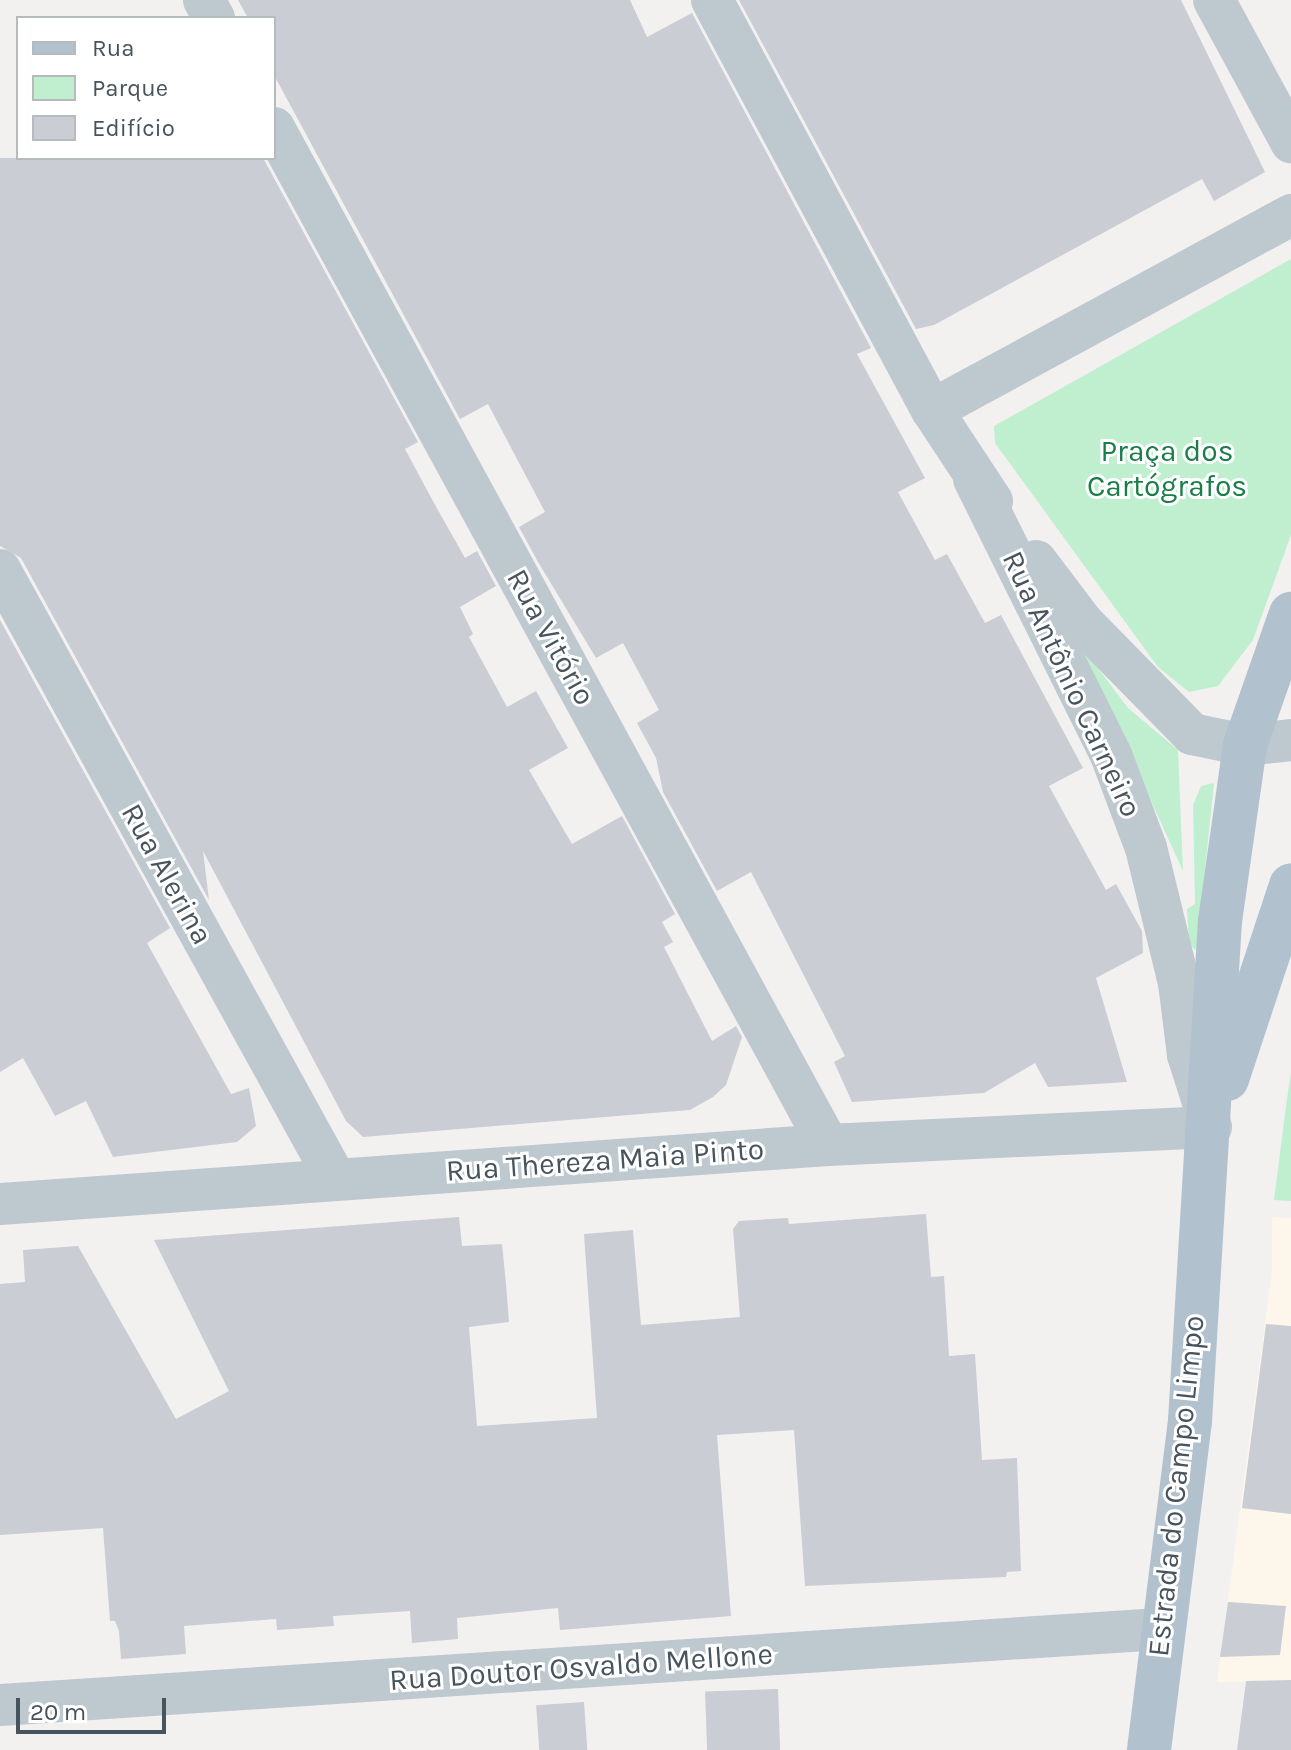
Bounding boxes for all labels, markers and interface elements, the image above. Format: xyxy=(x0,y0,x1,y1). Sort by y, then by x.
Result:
legend xyxy=(16,16,276,160)
text: Rua xyxy=(92,34,134,62)
text: Parque xyxy=(92,74,168,102)
text: Edifício xyxy=(92,114,175,142)
park label: Praça dos Cartógrafos xyxy=(1087,433,1247,504)
street label: Rua Antônio Carneiro xyxy=(995,545,1149,823)
street label: Rua Vitório xyxy=(499,563,603,711)
street label: Rua Alerina xyxy=(114,797,220,951)
street label: Rua Thereza Maia Pinto xyxy=(445,1131,765,1189)
street label: Estrada do Campo Limpo xyxy=(1140,1314,1212,1658)
street label: Rua Doutor Osvaldo Mellone xyxy=(388,1636,774,1698)
scale bar xyxy=(20,1682,170,1732)
text: 20 m xyxy=(30,1698,86,1726)

